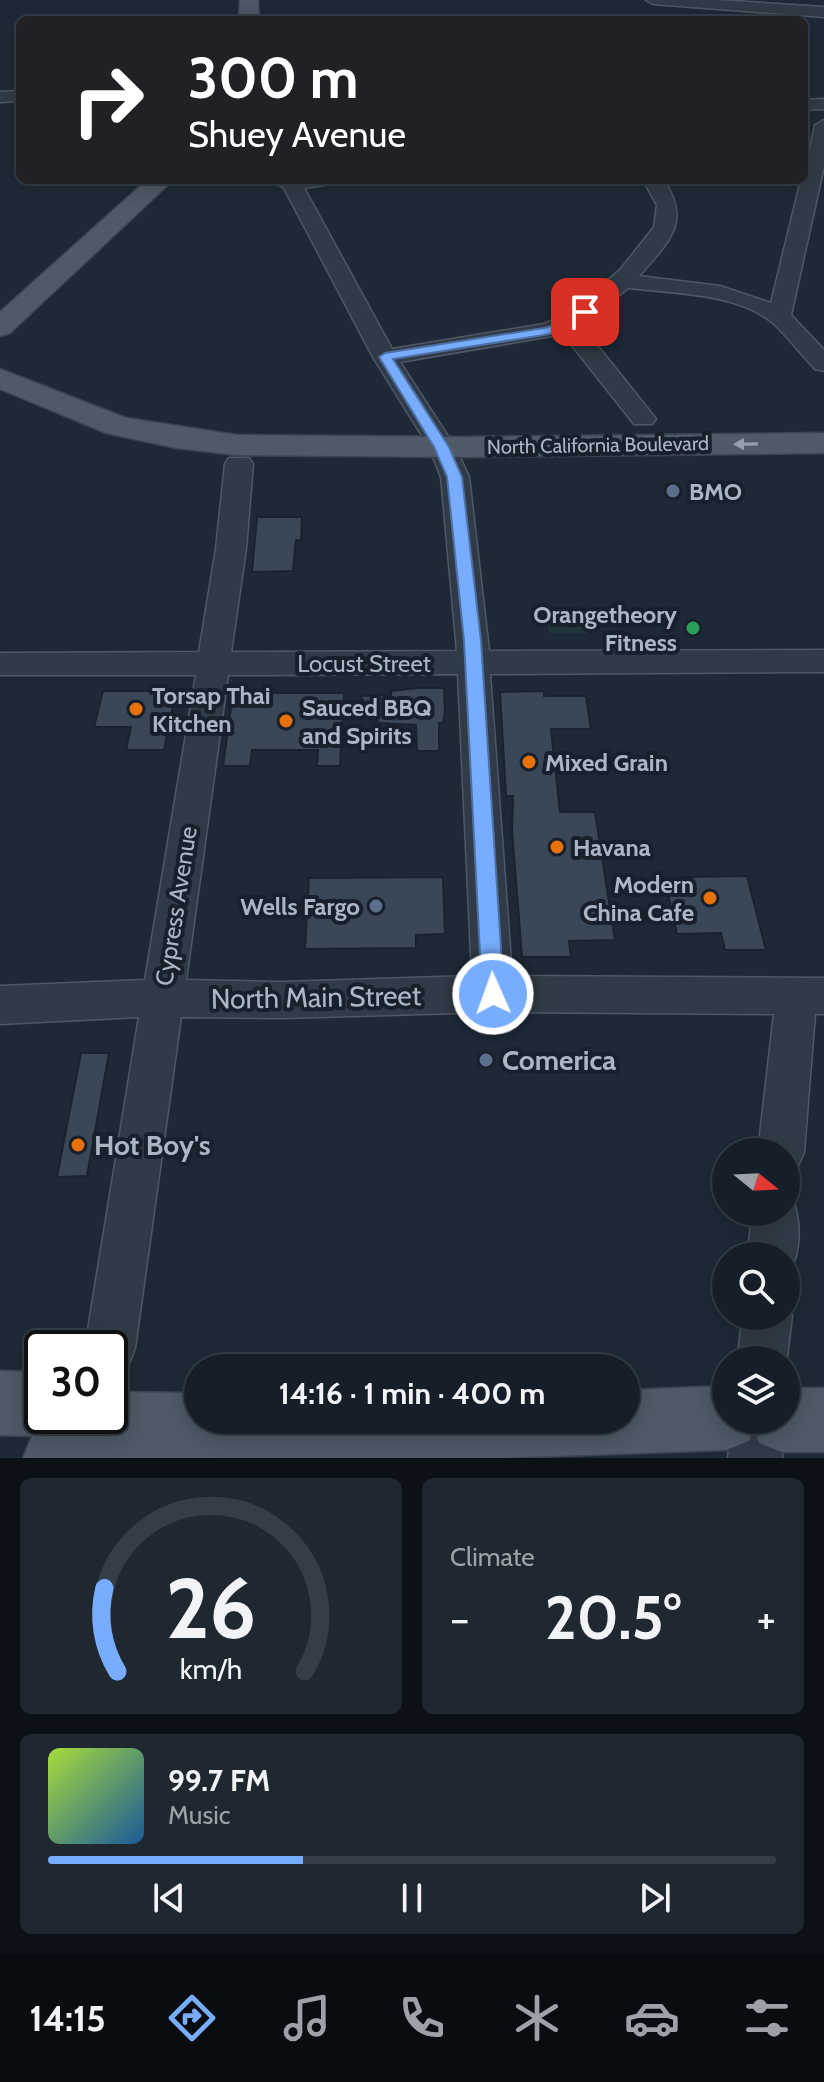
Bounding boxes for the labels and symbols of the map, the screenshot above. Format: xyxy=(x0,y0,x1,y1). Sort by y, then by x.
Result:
pin xyxy=(551,278,619,346)
street label: North California Boulevard xyxy=(487,431,709,459)
one-way arrow xyxy=(733,437,758,450)
place label: BMO xyxy=(689,477,742,506)
marker: BMO xyxy=(664,482,682,500)
place label: Orangetheory Fitness xyxy=(533,600,677,657)
marker: Orangetheory Fitness xyxy=(684,619,702,637)
street label: Locust Street xyxy=(297,649,431,678)
place label: Torsap Thai Kitchen xyxy=(152,681,271,738)
place label: Sauced BBQ and Spirits xyxy=(302,693,432,750)
marker: Torsap Thai Kitchen xyxy=(127,700,145,718)
marker: Sauced BBQ and Spirits xyxy=(277,712,295,730)
place label: Mixed Grain xyxy=(545,748,668,777)
marker: Mixed Grain xyxy=(520,753,538,771)
street label: Cypress Avenue xyxy=(149,824,203,988)
place label: Havana xyxy=(573,833,651,862)
marker: Havana xyxy=(548,838,566,856)
place label: Modern China Cafe xyxy=(583,870,694,927)
marker: Modern China Cafe xyxy=(701,889,719,907)
place label: Wells Fargo xyxy=(240,892,360,921)
marker: Wells Fargo xyxy=(367,897,385,915)
position arrow xyxy=(451,952,535,1036)
street label: North Main Street xyxy=(211,978,421,1016)
place label: Comerica xyxy=(502,1043,616,1077)
marker: Comerica xyxy=(477,1051,495,1069)
place label: Hot Boy's xyxy=(94,1128,211,1162)
marker: Hot Boy's xyxy=(69,1136,87,1154)
north arrow xyxy=(712,1138,800,1226)
speed limit sign: 30 xyxy=(24,1330,128,1434)

